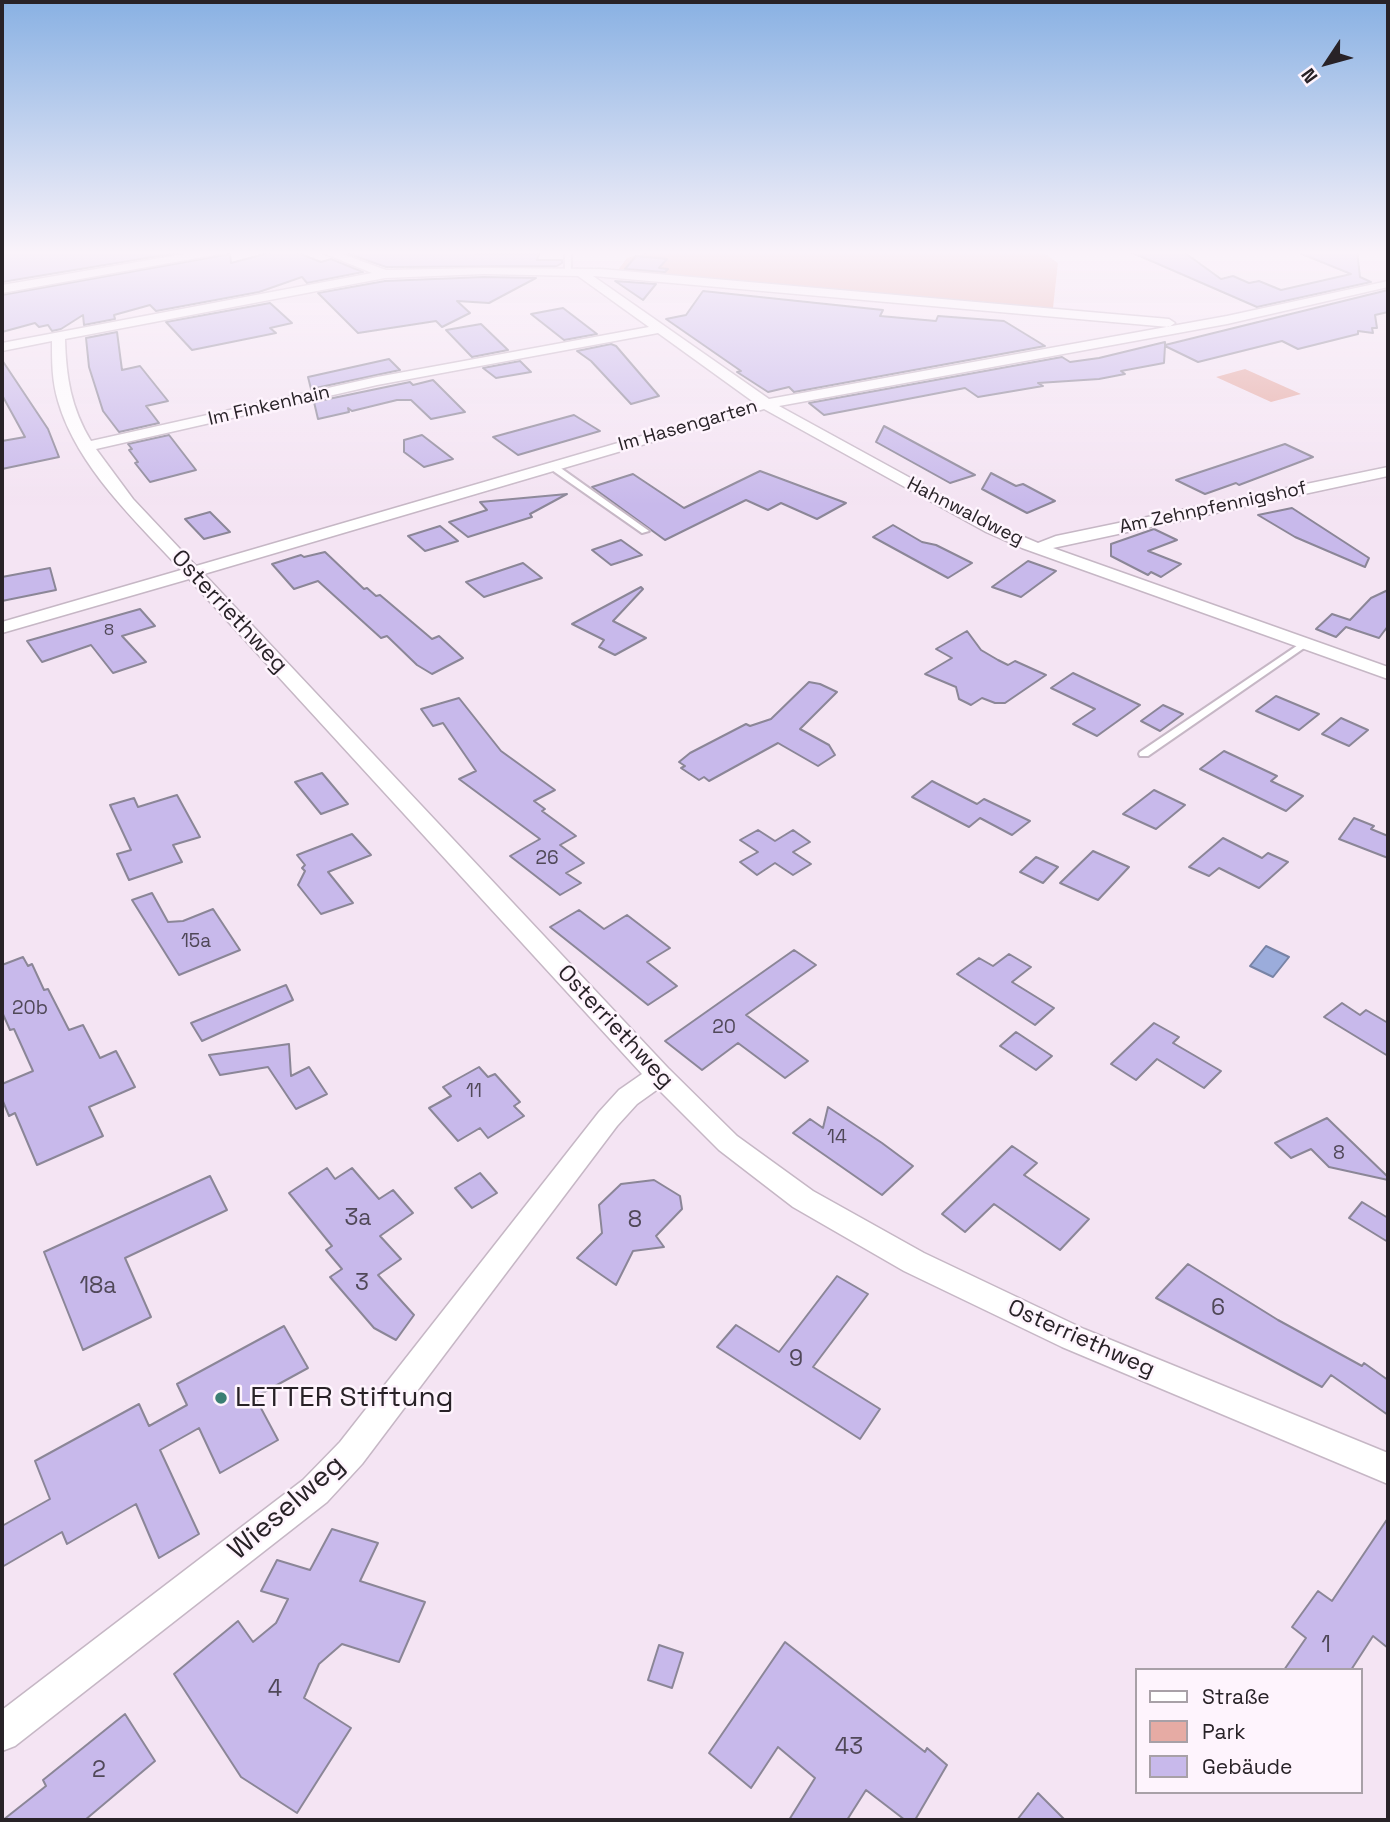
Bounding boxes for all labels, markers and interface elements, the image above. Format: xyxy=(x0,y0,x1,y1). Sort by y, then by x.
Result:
north arrow xyxy=(1292,28,1362,98)
text: N xyxy=(1296,63,1323,88)
street label: Im Finkenhain xyxy=(206,381,332,431)
street label: Im Hasengarten xyxy=(616,395,760,457)
street label: Hahnwaldweg xyxy=(903,473,1027,551)
street label: Am Zehnpfennigshof xyxy=(1117,477,1309,539)
street label: Osterriethweg xyxy=(165,545,293,679)
house number: 8 xyxy=(104,621,114,641)
house number: 26 xyxy=(535,848,559,870)
house number: 15a xyxy=(181,931,211,953)
street label: Osterriethweg xyxy=(551,960,679,1094)
house number: 20b xyxy=(12,998,48,1020)
house number: 20 xyxy=(712,1017,736,1039)
house number: 11 xyxy=(466,1081,482,1103)
house number: 14 xyxy=(827,1127,847,1149)
house number: 8 xyxy=(1333,1143,1345,1165)
house number: 3a xyxy=(344,1205,372,1233)
house number: 8 xyxy=(628,1207,642,1235)
house number: 3 xyxy=(355,1270,369,1298)
house number: 18a xyxy=(79,1273,117,1301)
street label: Osterriethweg xyxy=(1003,1294,1159,1384)
house number: 6 xyxy=(1211,1295,1225,1323)
house number: 9 xyxy=(789,1346,803,1374)
place label: LETTER Stiftung xyxy=(235,1381,454,1415)
marker: LETTER Stiftung xyxy=(213,1390,229,1406)
street label: Wieselweg xyxy=(222,1448,352,1568)
house number: 1 xyxy=(1321,1632,1331,1660)
legend xyxy=(1134,1668,1362,1794)
house number: 4 xyxy=(268,1676,282,1704)
text: Straße xyxy=(1202,1683,1270,1710)
text: Park xyxy=(1202,1718,1246,1745)
house number: 43 xyxy=(835,1734,863,1762)
text: Gebäude xyxy=(1202,1753,1292,1780)
house number: 2 xyxy=(92,1757,106,1785)

